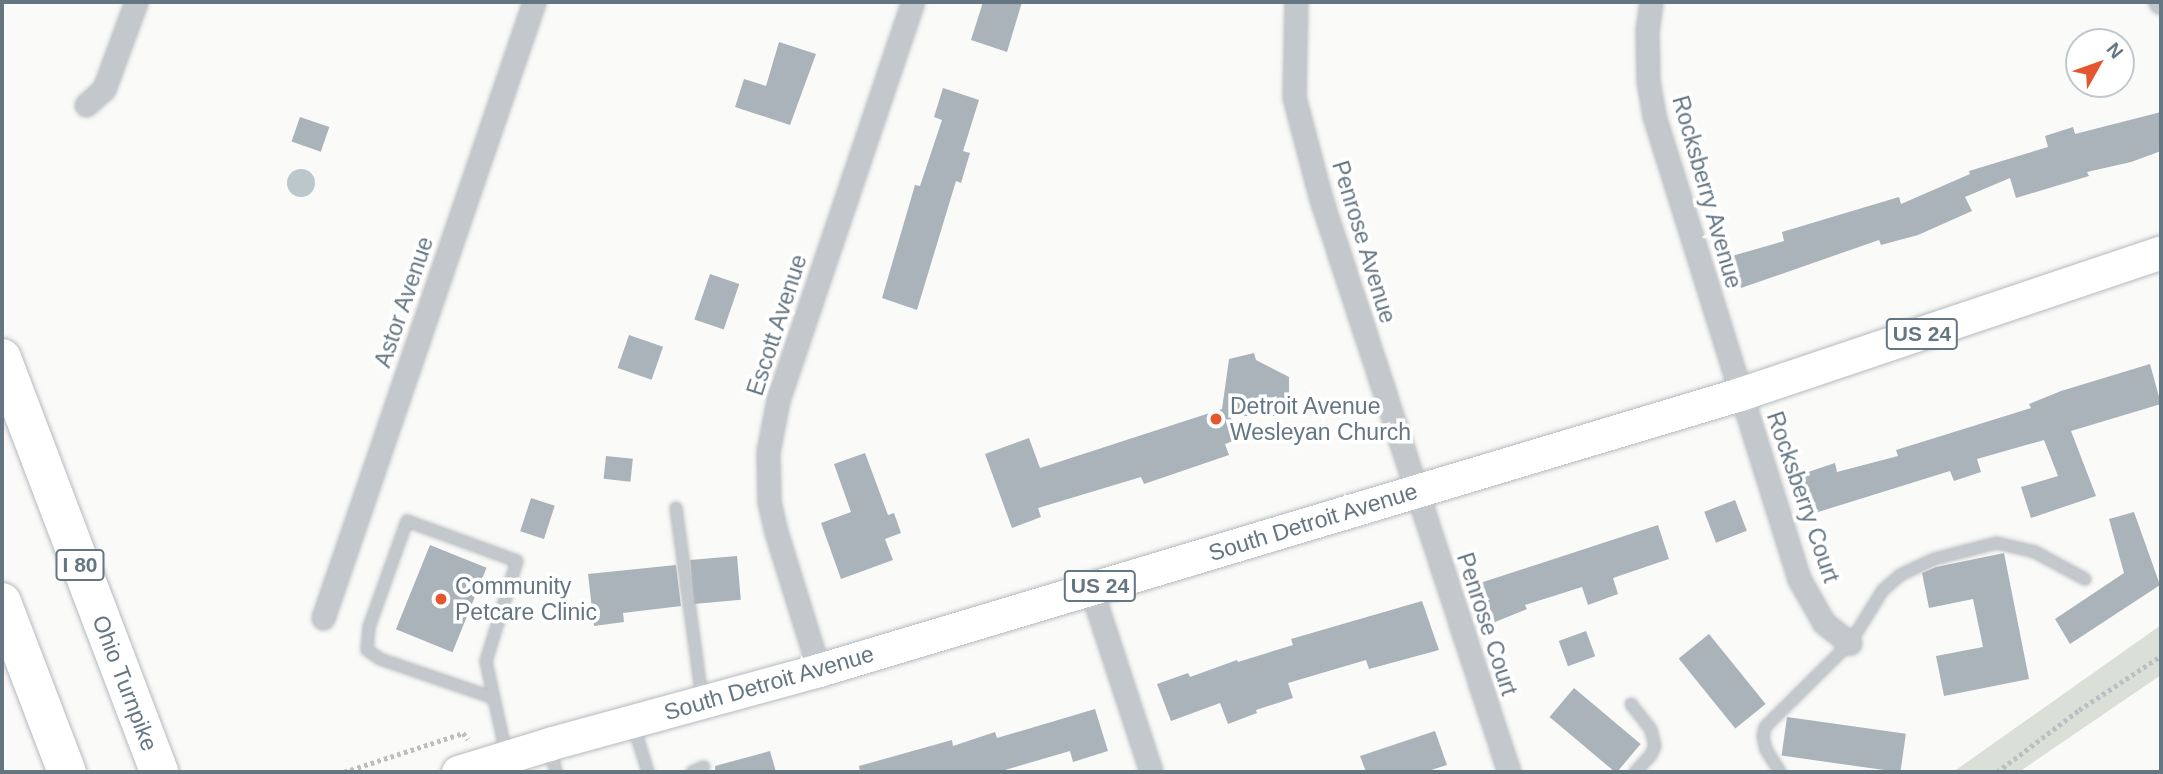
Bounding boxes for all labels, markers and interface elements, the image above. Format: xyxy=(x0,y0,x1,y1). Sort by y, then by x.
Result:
north arrow xyxy=(2065,28,2135,98)
text: N xyxy=(2102,38,2127,62)
street label: Rocksberry Avenue xyxy=(1666,92,1748,292)
street label: Penrose Avenue xyxy=(1326,157,1402,327)
street label: Astor Avenue xyxy=(369,232,439,372)
street label: Escott Avenue xyxy=(741,250,813,400)
road number: US 24 xyxy=(1885,316,1959,352)
place label: Detroit Avenue Wesleyan Church xyxy=(1230,392,1411,446)
street label: Rocksberry Court xyxy=(1761,408,1845,586)
marker: Detroit Avenue Wesleyan Church xyxy=(1208,411,1224,427)
street label: South Detroit Avenue xyxy=(1205,477,1421,567)
road number: I 80 xyxy=(54,548,106,582)
street label: Penrose Court xyxy=(1451,549,1523,699)
road number: US 24 xyxy=(1063,568,1137,604)
place label: Community Petcare Clinic xyxy=(455,572,597,626)
marker: Community Petcare Clinic xyxy=(433,591,449,607)
street label: Ohio Turnpike xyxy=(86,611,164,755)
street label: South Detroit Avenue xyxy=(660,640,878,726)

